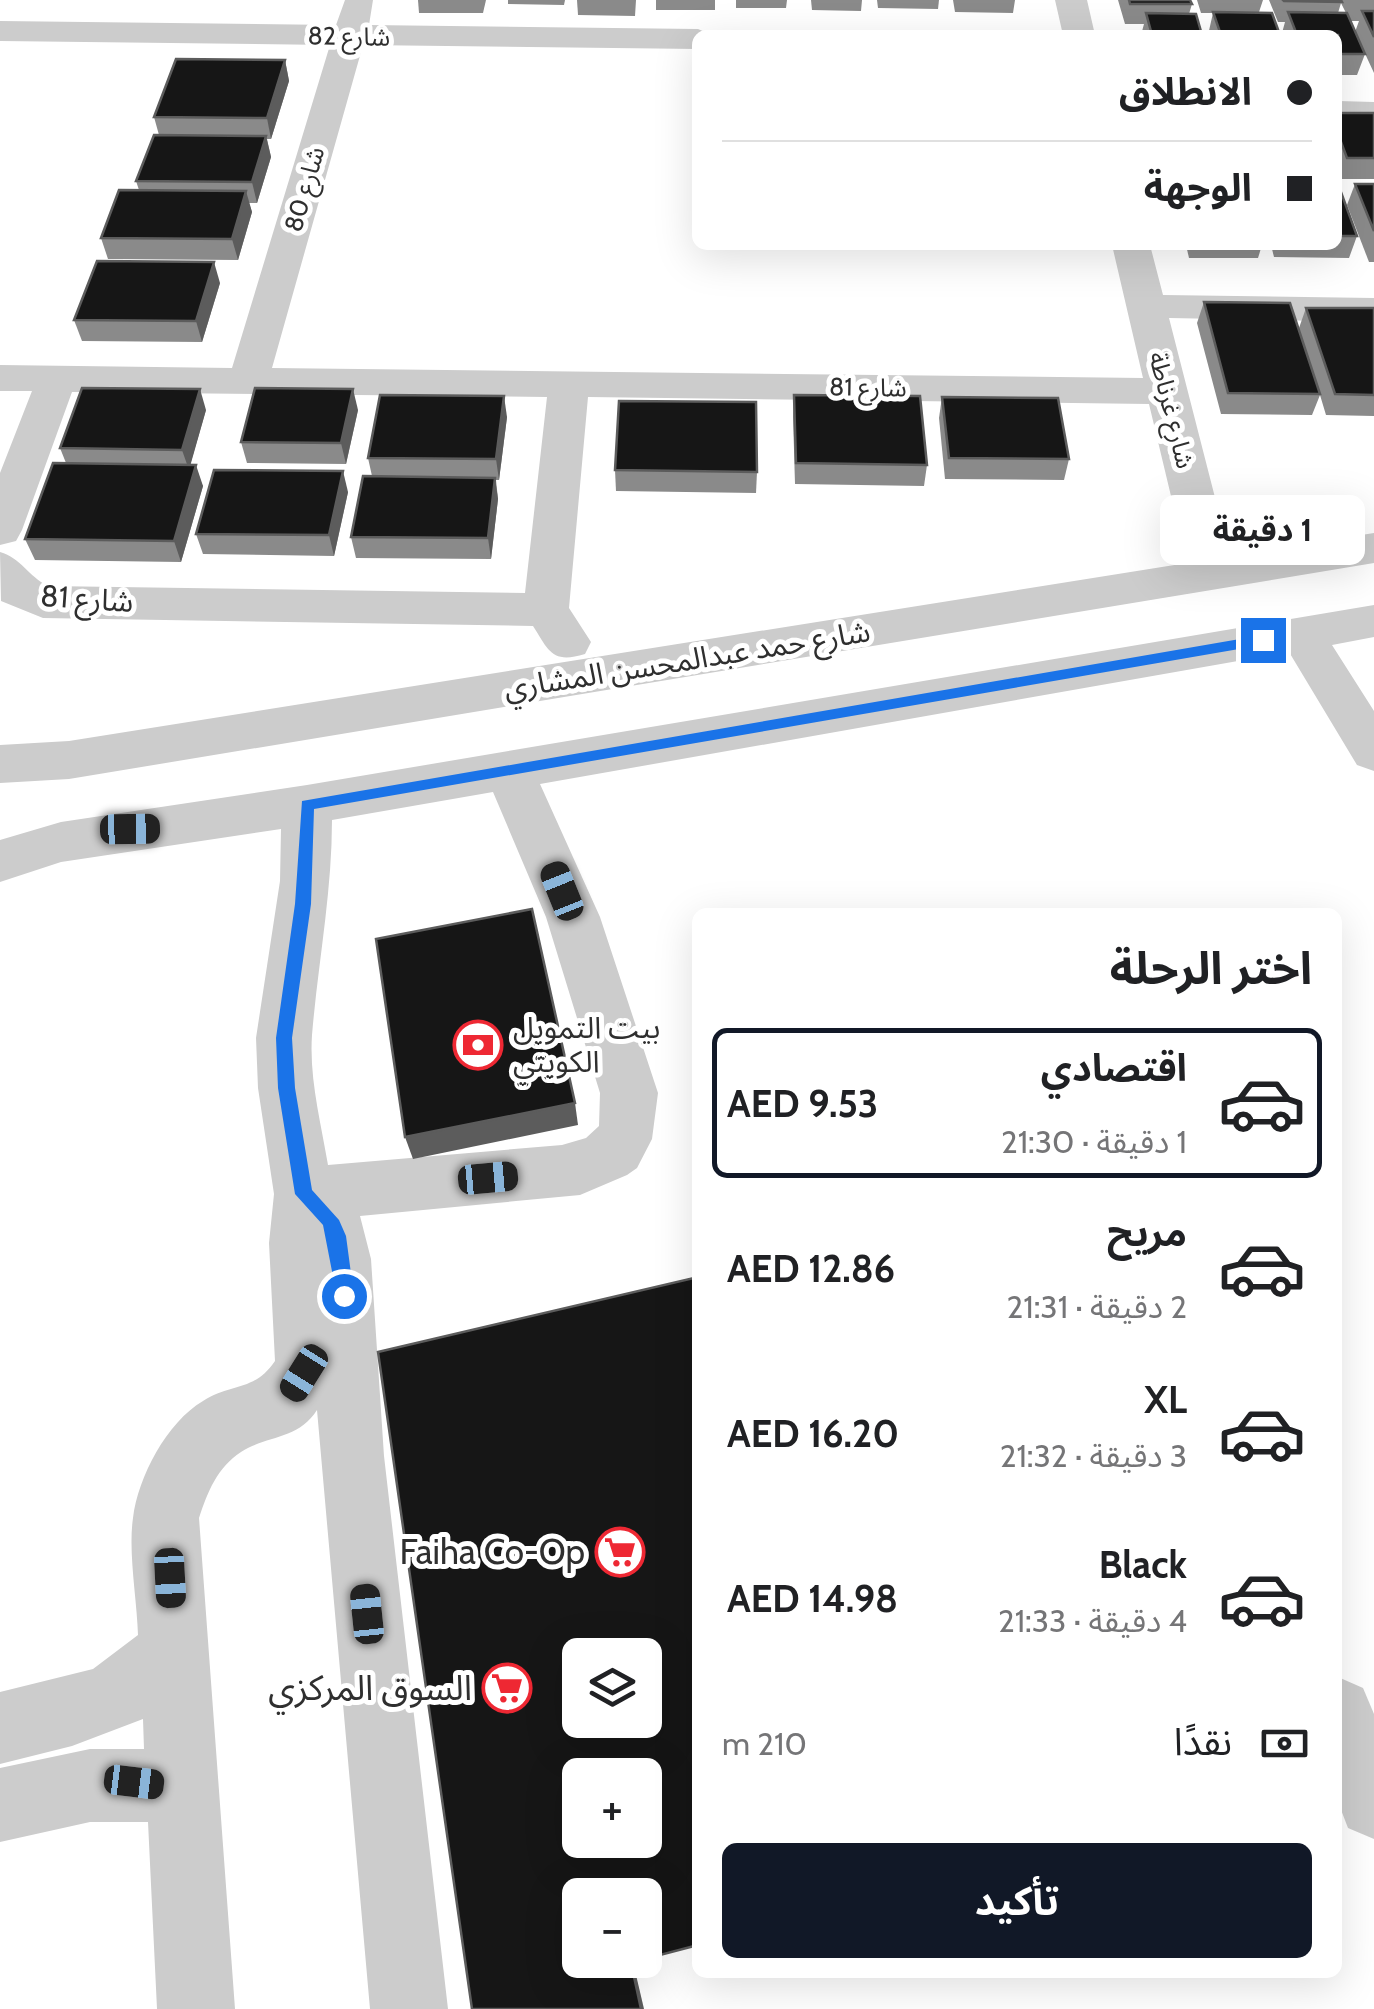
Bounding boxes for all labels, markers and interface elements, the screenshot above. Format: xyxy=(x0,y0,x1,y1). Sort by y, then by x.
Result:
street label: شارع 82 xyxy=(307,20,391,56)
text: الانطلاق xyxy=(1119,68,1252,115)
street label: شارع 80 xyxy=(278,143,334,236)
text: الوجهة xyxy=(1144,164,1252,211)
street label: شارع غرناطة xyxy=(1139,349,1201,472)
street label: شارع 81 xyxy=(829,371,907,407)
callout: 1 دقيقة xyxy=(1160,495,1366,565)
text: 1 دقيقة xyxy=(1213,510,1312,549)
street label: شارع 81 xyxy=(39,577,135,624)
street label: شارع حمد عبدالمحسن المشاري xyxy=(501,612,873,712)
route end xyxy=(1241,618,1286,663)
car xyxy=(100,813,160,845)
car xyxy=(537,858,587,924)
text: اختر الرحلة xyxy=(1110,941,1312,995)
place label: بيت التمويل الكويتي xyxy=(513,1009,660,1085)
bank icon: بيت التمويل الكويتي xyxy=(452,1019,504,1071)
text: اقتصادي xyxy=(1041,1044,1187,1091)
icon: car xyxy=(1217,1058,1307,1148)
text: AED 9.53 xyxy=(727,1080,878,1127)
text: 1 دقيقة · 21:30 xyxy=(1001,1122,1187,1161)
car xyxy=(457,1160,519,1196)
text: مريح xyxy=(1107,1209,1187,1256)
icon: car xyxy=(1217,1223,1307,1313)
text: AED 12.86 xyxy=(727,1245,895,1292)
route start xyxy=(322,1274,367,1319)
text: 2 دقيقة · 21:31 xyxy=(1006,1287,1187,1326)
car xyxy=(275,1340,333,1406)
text: XL xyxy=(1144,1376,1187,1423)
icon: car xyxy=(1217,1388,1307,1478)
text: AED 16.20 xyxy=(727,1410,899,1457)
text: 3 دقيقة · 21:32 xyxy=(1000,1436,1187,1475)
supermarket icon: Faiha Co-Op xyxy=(594,1526,646,1578)
place label: Faiha Co-Op xyxy=(399,1530,585,1573)
text: Black xyxy=(1099,1541,1187,1588)
car xyxy=(153,1547,187,1609)
icon: car xyxy=(1217,1553,1307,1643)
text: AED 14.98 xyxy=(727,1575,898,1622)
car xyxy=(349,1583,385,1645)
text: 4 دقيقة · 21:33 xyxy=(998,1601,1187,1640)
map controls xyxy=(562,1638,662,1978)
button: layers xyxy=(562,1638,662,1738)
supermarket icon: السوق المركزي xyxy=(481,1662,533,1714)
place label: السوق المركزي xyxy=(268,1666,472,1715)
icon: cash xyxy=(1257,1716,1312,1771)
text: نقدًا xyxy=(1174,1718,1232,1765)
text: 210 m xyxy=(722,1724,807,1763)
button: + xyxy=(562,1758,662,1858)
car xyxy=(102,1763,166,1801)
button: تأكيد xyxy=(722,1843,1312,1958)
button: − xyxy=(562,1878,662,1978)

